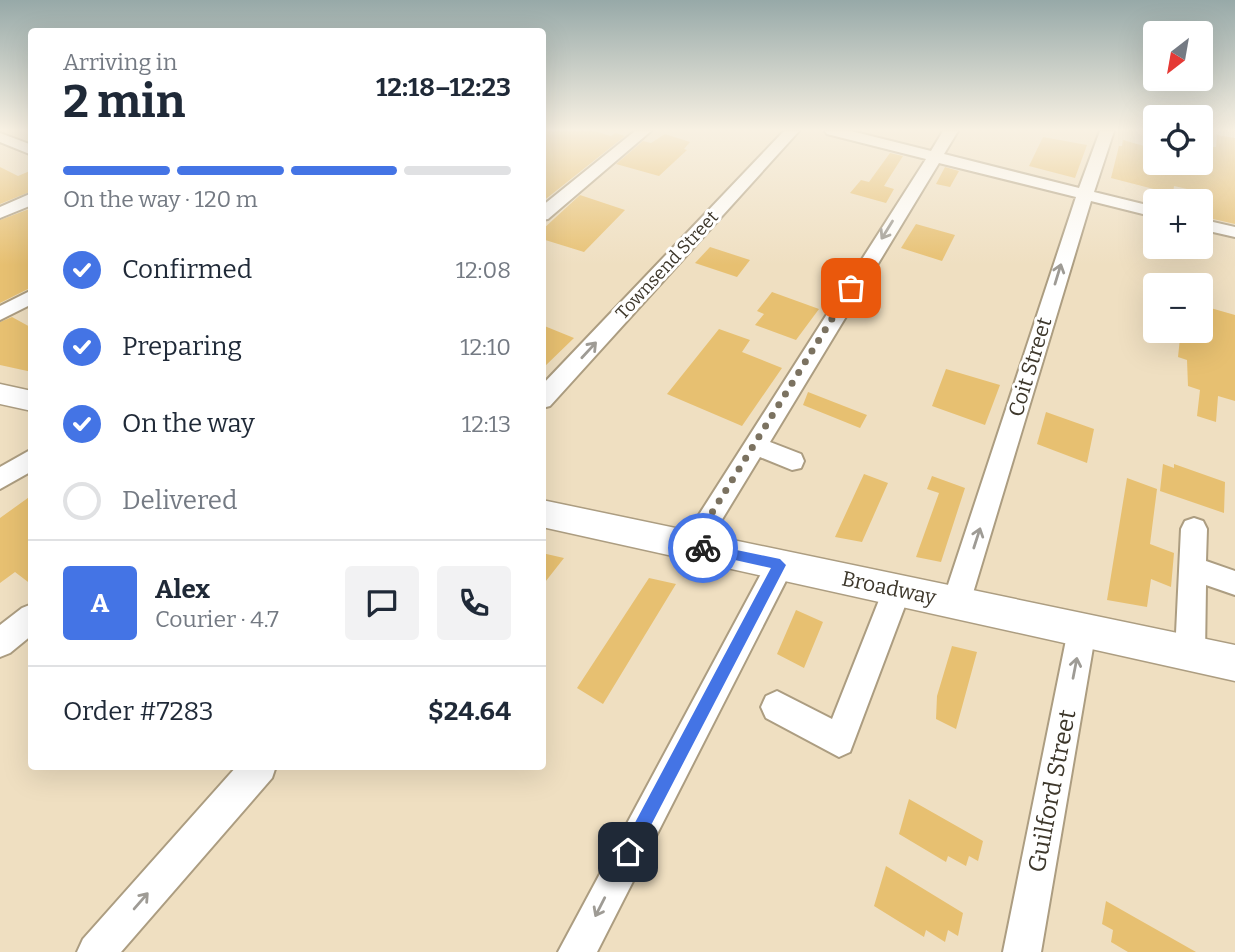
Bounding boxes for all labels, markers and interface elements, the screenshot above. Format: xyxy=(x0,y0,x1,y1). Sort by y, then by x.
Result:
north arrow xyxy=(1143,21,1213,91)
map controls xyxy=(1143,21,1213,343)
text: Arriving in xyxy=(63,48,177,76)
text: 12:18–12:23 xyxy=(376,72,511,103)
text: 2 min xyxy=(63,74,185,129)
button: locate xyxy=(1143,105,1213,175)
text: On the way · 120 m xyxy=(63,185,258,213)
button: + xyxy=(1143,189,1213,259)
street label: Townsend Street xyxy=(611,206,723,324)
one-way arrow xyxy=(880,219,894,239)
icon: check xyxy=(63,251,101,289)
text: Confirmed xyxy=(122,254,252,285)
text: 12:08 xyxy=(456,256,511,284)
pin xyxy=(821,258,881,318)
one-way arrow xyxy=(1053,263,1066,285)
icon: bag xyxy=(832,269,870,307)
button: − xyxy=(1143,273,1213,343)
street label: Coit Street xyxy=(1003,314,1058,420)
icon: check xyxy=(63,328,101,366)
text: Preparing xyxy=(122,331,242,362)
text: 12:10 xyxy=(460,333,511,361)
one-way arrow xyxy=(581,341,597,359)
icon: check xyxy=(63,405,101,443)
text: On the way xyxy=(122,408,255,439)
text: 12:13 xyxy=(462,410,511,438)
text: Delivered xyxy=(122,485,237,516)
courier xyxy=(668,513,738,583)
one-way arrow xyxy=(971,527,984,549)
icon: bike xyxy=(684,529,722,567)
street label: Broadway xyxy=(839,565,939,611)
button: chat xyxy=(345,566,419,640)
button: phone xyxy=(437,566,511,640)
text: Alex xyxy=(155,574,210,605)
text: A xyxy=(91,588,109,619)
text: Courier · 4.7 xyxy=(155,605,279,633)
one-way arrow xyxy=(1068,657,1082,680)
text: Order #7283 xyxy=(63,696,214,727)
text: $24.64 xyxy=(428,696,511,727)
street label: Guilford Street xyxy=(1023,707,1082,875)
pin xyxy=(598,822,658,882)
icon: home xyxy=(609,833,647,871)
one-way arrow xyxy=(133,892,149,910)
one-way arrow xyxy=(592,896,606,917)

